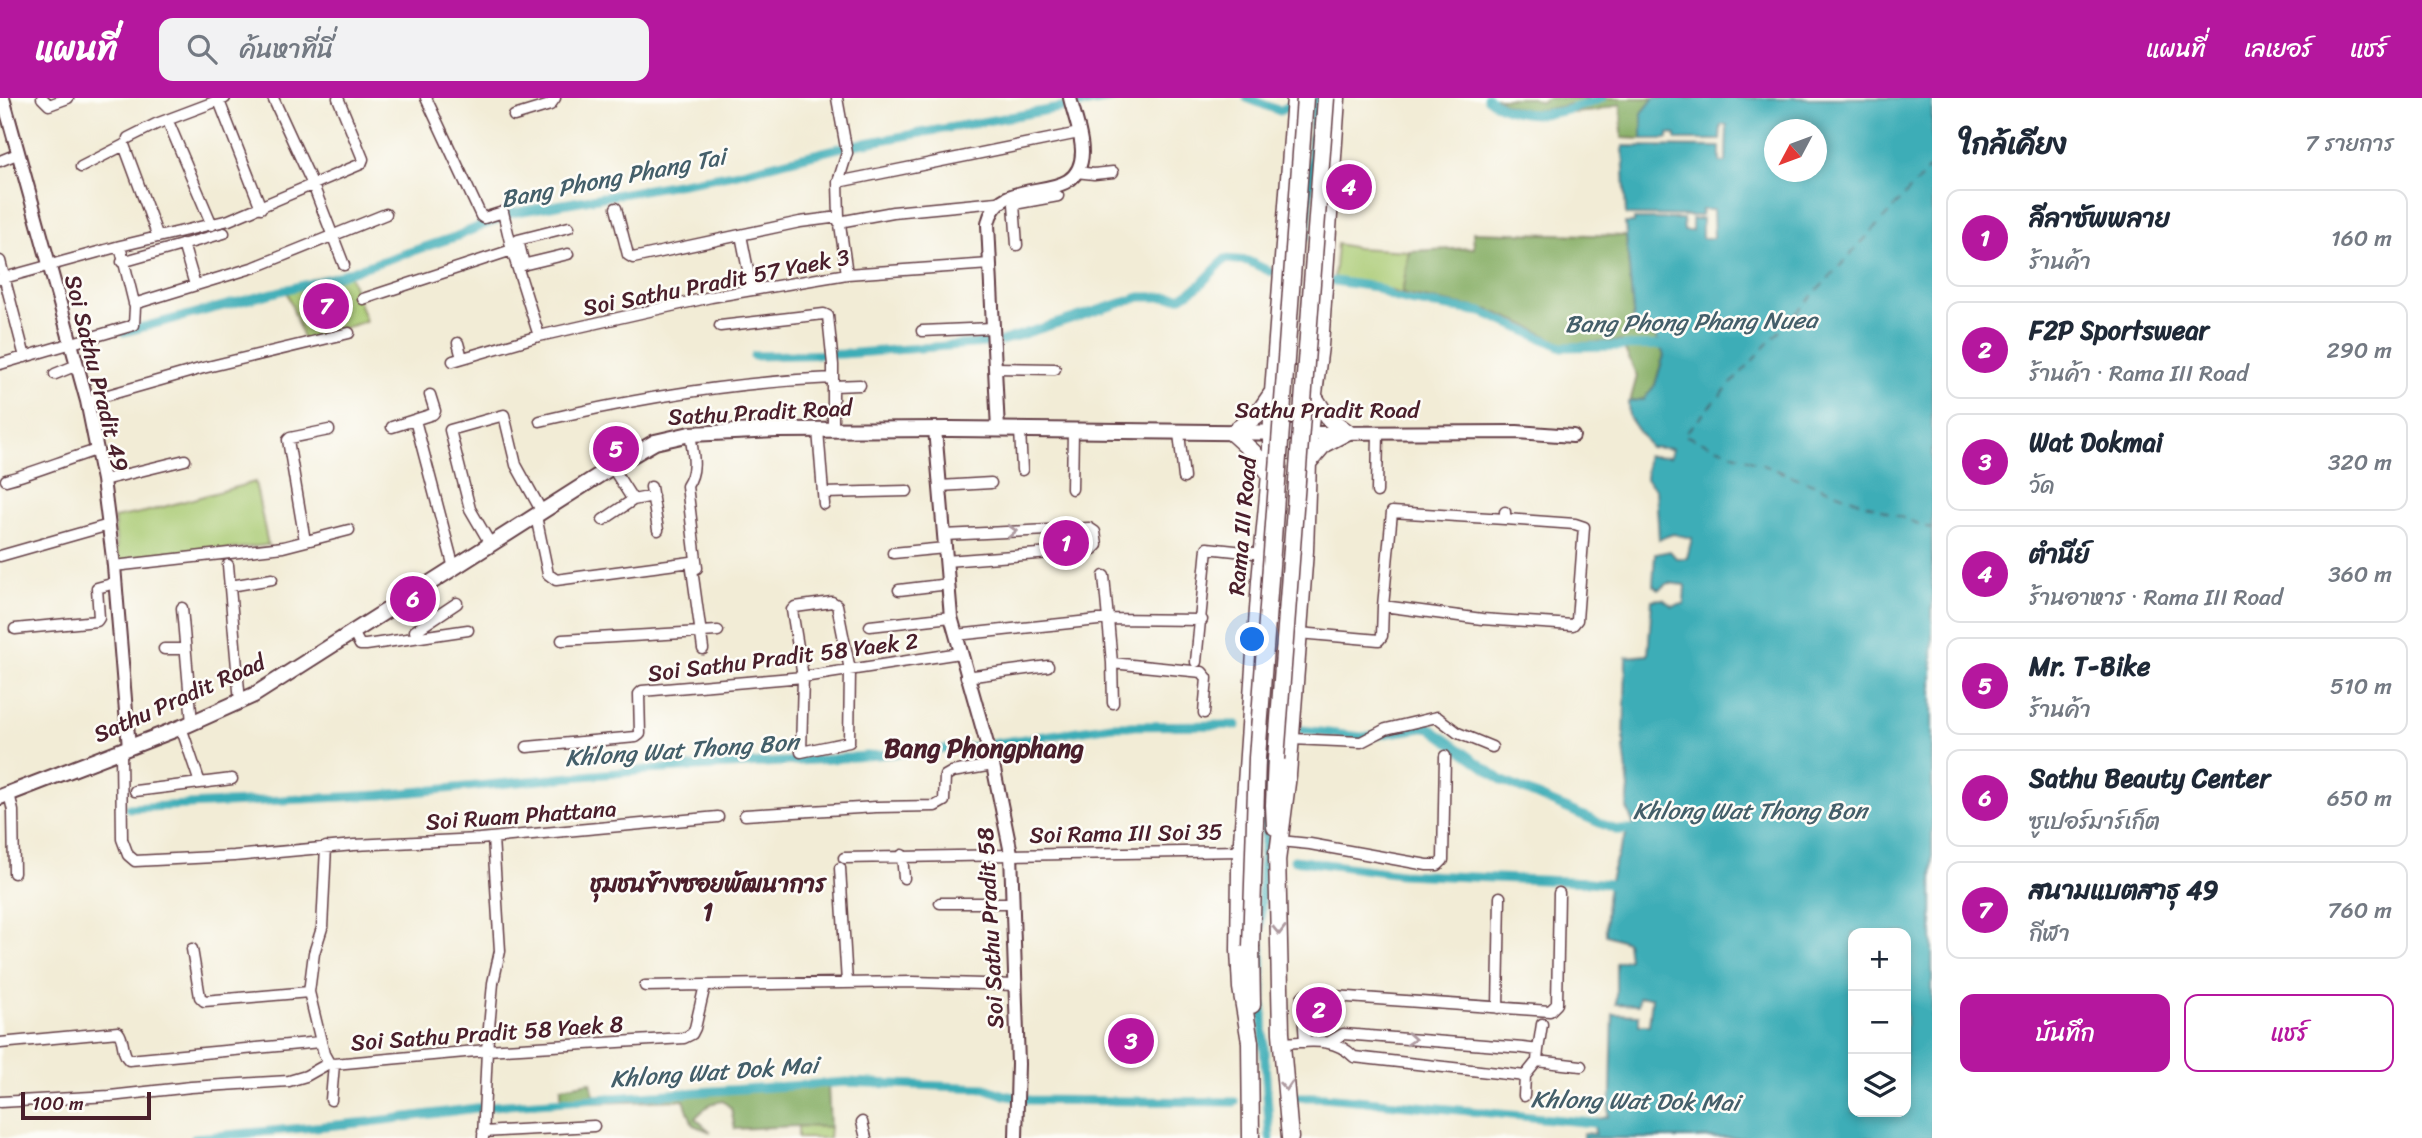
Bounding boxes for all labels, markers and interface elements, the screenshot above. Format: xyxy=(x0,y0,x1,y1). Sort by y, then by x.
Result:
search box xyxy=(159,18,649,81)
text: แผนที่ xyxy=(35,20,117,78)
text: ค้นหาที่นี่ xyxy=(239,26,333,72)
text: แผนที่ xyxy=(2146,28,2206,70)
text: เลเยอร์ xyxy=(2244,28,2312,70)
text: แชร์ xyxy=(2350,28,2387,70)
icon: search xyxy=(183,30,221,68)
text: ใกล้เคียง xyxy=(1960,117,2067,171)
north arrow xyxy=(1764,119,1827,182)
text: 7 รายการ xyxy=(2305,123,2394,164)
water label: Bang Phong Phang Tai xyxy=(497,135,733,220)
pin: 4 xyxy=(1326,161,1372,213)
text: ลีลาซัพพลาย xyxy=(2029,195,2170,241)
text: 1 xyxy=(1980,218,1990,259)
text: 160 m xyxy=(2331,218,2392,259)
street label: Soi Sathu Pradit 57 Yaek 3 xyxy=(579,236,853,328)
text: ร้านค้า xyxy=(2029,241,2091,282)
street label: Soi Sathu Pradit 49 xyxy=(52,270,141,476)
pin: 7 xyxy=(303,280,349,332)
water label: Bang Phong Phang Nuea xyxy=(1565,299,1819,345)
text: F2P Sportswear xyxy=(2029,307,2209,353)
text: 2 xyxy=(1978,330,1992,371)
text: 290 m xyxy=(2326,330,2392,371)
text: ร้านค้า · Rama III Road xyxy=(2029,353,2248,394)
street label: Sathu Pradit Road xyxy=(667,387,855,438)
street label: Sathu Pradit Road xyxy=(1235,390,1421,431)
text: Wat Dokmai xyxy=(2029,419,2163,465)
pin: 5 xyxy=(593,423,639,475)
text: 3 xyxy=(1979,442,1991,483)
text: 320 m xyxy=(2328,442,2392,483)
street label: Rama III Road xyxy=(1216,453,1269,597)
text: วัด xyxy=(2029,465,2054,506)
pin: 1 xyxy=(1043,517,1089,569)
one-way arrow xyxy=(1007,523,1018,538)
text: ตำนีย์ xyxy=(2029,531,2090,577)
text: 4 xyxy=(1978,554,1992,595)
text: 360 m xyxy=(2328,554,2392,595)
pin: 6 xyxy=(390,573,436,625)
text: ร้านอาหาร · Rama III Road xyxy=(2029,577,2283,618)
street label: Soi Sathu Pradit 58 Yaek 2 xyxy=(645,621,921,694)
your location xyxy=(1235,622,1269,656)
street label: Sathu Pradit Road xyxy=(86,641,274,755)
text: Mr. T-Bike xyxy=(2029,643,2150,689)
text: 5 xyxy=(1978,666,1992,707)
text: 510 m xyxy=(2330,666,2392,707)
text: ร้านค้า xyxy=(2029,689,2091,730)
water label: Khlong Wat Thong Bon xyxy=(564,721,803,779)
district label: Bang Phongphang xyxy=(884,725,1084,771)
text: Sathu Beauty Center xyxy=(2029,755,2270,801)
text: 6 xyxy=(1978,778,1992,819)
text: 650 m xyxy=(2327,778,2392,819)
street label: Soi Ruam Phattana xyxy=(424,788,618,843)
water label: Khlong Wat Thong Bon xyxy=(1633,790,1870,832)
text: ซูเปอร์มาร์เก็ต xyxy=(2029,801,2160,842)
street label: Soi Rama III Soi 35 xyxy=(1029,811,1223,856)
street label: Soi Sathu Pradit 58 xyxy=(965,826,1016,1030)
district label: ชุมชนข้างซอยพัฒนาการ 1 xyxy=(590,863,827,933)
text: สนามแบตสาธุ 49 xyxy=(2029,867,2219,913)
text: 7 xyxy=(1978,890,1992,931)
text: 760 m xyxy=(2328,890,2392,931)
text: กีฬา xyxy=(2029,913,2070,954)
one-way arrow xyxy=(1271,924,1286,935)
map controls xyxy=(1848,928,1911,1117)
button: + xyxy=(1848,928,1911,991)
pin: 2 xyxy=(1296,984,1342,1036)
button: − xyxy=(1848,991,1911,1054)
button: บันทึก xyxy=(1960,994,2170,1072)
button: แชร์ xyxy=(2184,994,2394,1072)
street label: Soi Sathu Pradit 58 Yaek 8 xyxy=(349,1004,625,1063)
pin: 3 xyxy=(1108,1015,1154,1067)
one-way arrow xyxy=(1406,1031,1417,1046)
water label: Khlong Wat Dok Mai xyxy=(609,1043,824,1100)
button: layers xyxy=(1848,1054,1911,1117)
water label: Khlong Wat Dok Mai xyxy=(1531,1078,1744,1124)
one-way arrow xyxy=(1278,1080,1293,1091)
text: 100 m xyxy=(32,1087,84,1120)
scale bar xyxy=(21,1089,150,1121)

